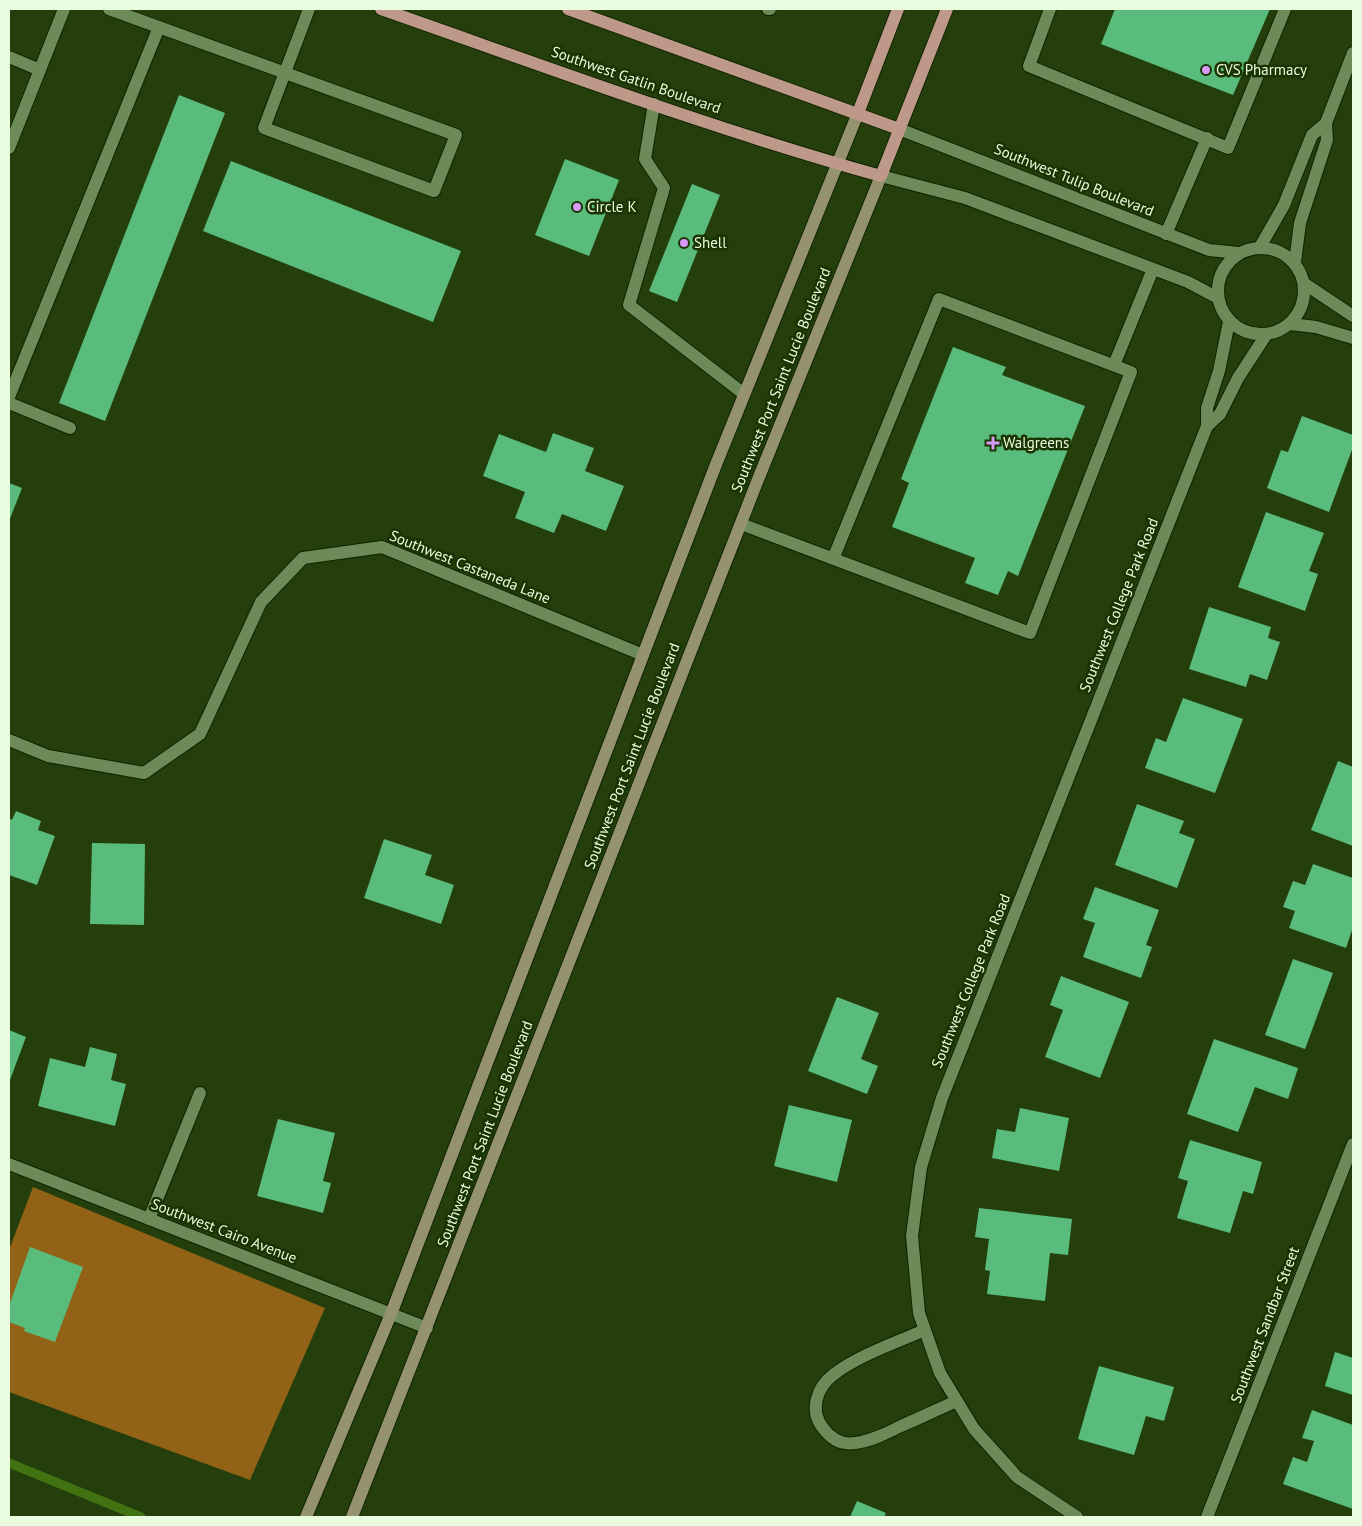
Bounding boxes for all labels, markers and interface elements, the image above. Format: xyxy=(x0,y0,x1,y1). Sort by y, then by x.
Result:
street label: Southwest Gatlin Boulevard xyxy=(549,42,723,117)
place label: CVS Pharmacy xyxy=(1216,60,1307,79)
marker: CVS Pharmacy xyxy=(1200,64,1212,76)
street label: Southwest Tulip Boulevard xyxy=(992,139,1157,220)
place label: Circle K xyxy=(587,197,637,216)
marker: Circle K xyxy=(571,201,583,213)
place label: Shell xyxy=(694,233,727,252)
marker: Shell xyxy=(678,237,690,249)
street label: Southwest Port Saint Lucie Boulevard xyxy=(727,265,834,495)
place label: Walgreens xyxy=(1003,433,1069,452)
marker: Walgreens xyxy=(987,437,999,449)
street label: Southwest College Park Road xyxy=(1075,515,1162,695)
street label: Southwest Castaneda Lane xyxy=(387,526,553,608)
street label: Southwest Port Saint Lucie Boulevard xyxy=(580,640,684,872)
street label: Southwest College Park Road xyxy=(927,891,1014,1071)
street label: Southwest Port Saint Lucie Boulevard xyxy=(433,1018,537,1250)
street label: Southwest Cairo Avenue xyxy=(149,1194,300,1267)
street label: Southwest Sandbar Street xyxy=(1226,1244,1303,1406)

